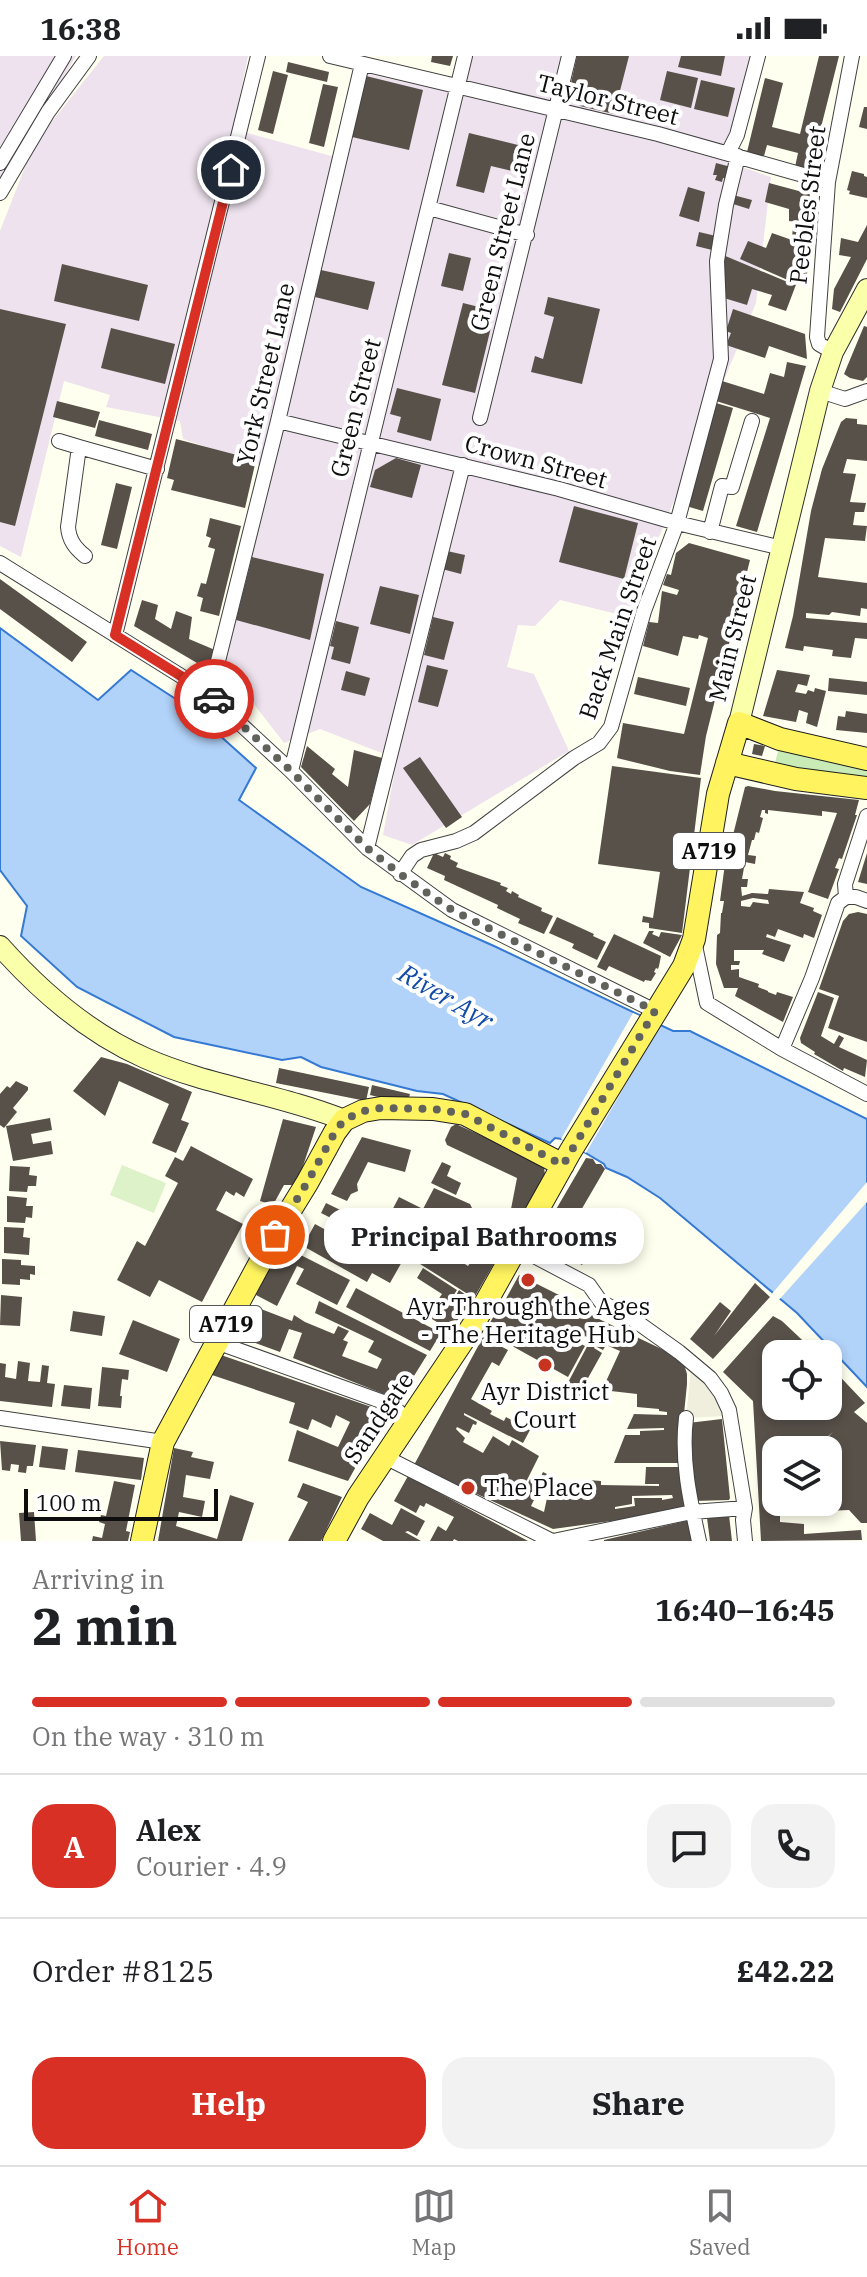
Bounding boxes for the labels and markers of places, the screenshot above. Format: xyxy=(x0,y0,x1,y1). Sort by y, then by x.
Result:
pin xyxy=(197,136,265,204)
pin xyxy=(241,1201,309,1269)
callout: Principal Bathrooms xyxy=(323,1207,643,1263)
marker: Ayr Through the Ages - The Heritage Hub xyxy=(519,1271,537,1289)
place label: Ayr Through the Ages - The Heritage Hub xyxy=(406,1290,650,1350)
marker: Ayr District Court xyxy=(536,1356,554,1374)
place label: Ayr District Court xyxy=(481,1375,609,1435)
place label: The Place xyxy=(484,1471,593,1503)
marker: The Place xyxy=(459,1479,477,1497)

